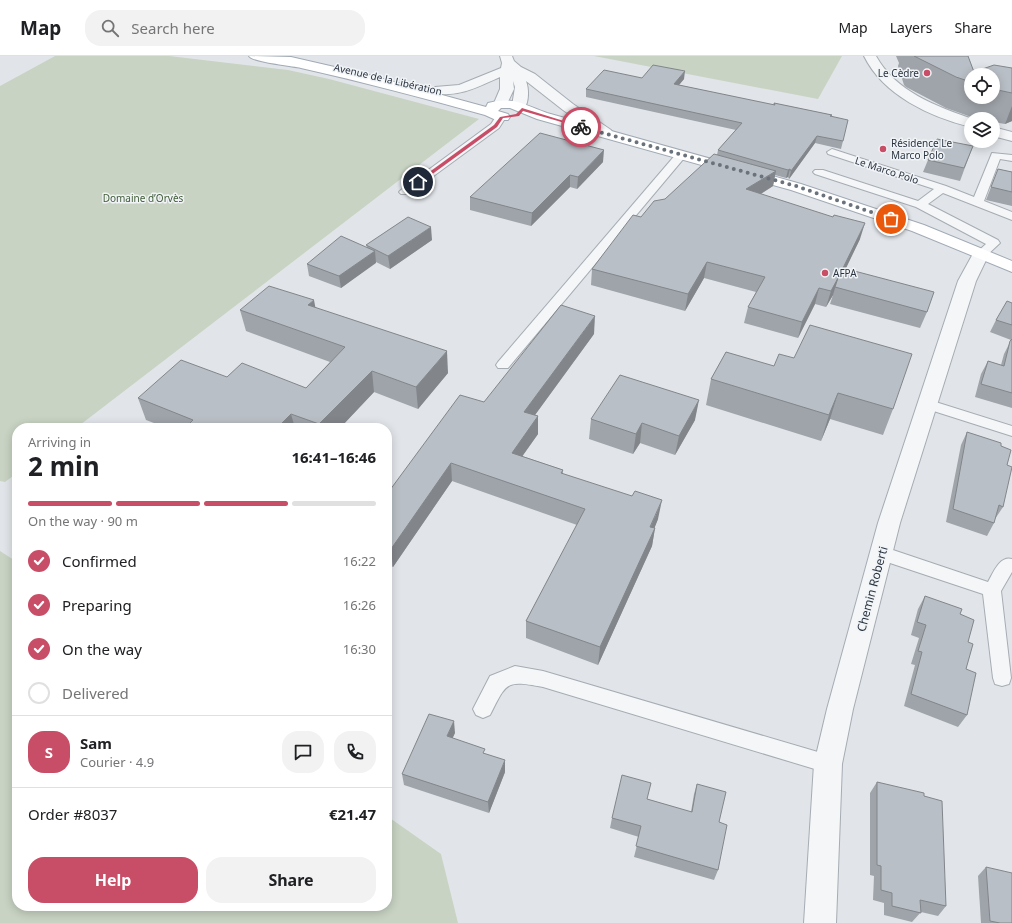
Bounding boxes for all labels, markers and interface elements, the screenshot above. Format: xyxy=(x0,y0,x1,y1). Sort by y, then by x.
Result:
search box xyxy=(85,10,365,46)
text: Map xyxy=(20,15,61,41)
icon: search xyxy=(99,17,121,39)
text: Search here xyxy=(131,18,215,38)
text: Map xyxy=(839,18,868,37)
text: Layers xyxy=(890,18,932,37)
text: Share xyxy=(954,18,992,37)
street label: Avenue de la Libération xyxy=(333,60,443,98)
place label: Le Cèdre xyxy=(878,66,919,80)
marker: Le Cèdre xyxy=(922,68,932,78)
map controls xyxy=(964,68,1000,148)
button: locate xyxy=(964,68,1000,104)
courier xyxy=(561,107,601,147)
button: layers xyxy=(964,112,1000,148)
icon: bike xyxy=(570,116,592,138)
place label: Résidence Le Marco Polo xyxy=(891,136,952,162)
marker: Résidence Le Marco Polo xyxy=(878,144,888,154)
street label: Le Marco Polo xyxy=(853,153,921,187)
pin xyxy=(401,165,435,199)
icon: home xyxy=(407,171,429,193)
park label: Domaine d’Orvès xyxy=(103,191,184,205)
pin xyxy=(874,202,908,236)
icon: bag xyxy=(880,208,902,230)
place label: AFPA xyxy=(833,266,857,280)
marker: AFPA xyxy=(820,268,830,278)
text: Arriving in xyxy=(28,433,91,451)
text: 16:41–16:46 xyxy=(291,447,376,467)
text: 2 min xyxy=(28,448,100,484)
text: On the way · 90 m xyxy=(28,512,138,530)
street label: Chemin Roberti xyxy=(852,544,892,634)
icon: check xyxy=(28,550,50,572)
text: Confirmed xyxy=(62,551,137,571)
text: 16:22 xyxy=(343,552,376,570)
icon: check xyxy=(28,594,50,616)
text: Preparing xyxy=(62,595,132,615)
text: 16:26 xyxy=(343,596,376,614)
icon: check xyxy=(28,638,50,660)
text: On the way xyxy=(62,639,142,659)
text: 16:30 xyxy=(343,640,376,658)
text: Delivered xyxy=(62,683,129,703)
button: chat xyxy=(282,731,324,773)
button: phone xyxy=(334,731,376,773)
text: Sam xyxy=(80,733,112,753)
text: S xyxy=(45,742,53,762)
text: Courier · 4.9 xyxy=(80,753,154,771)
text: Order #8037 xyxy=(28,804,117,824)
text: €21.47 xyxy=(329,804,376,824)
button: Help xyxy=(28,857,198,903)
button: Share xyxy=(206,857,376,903)

